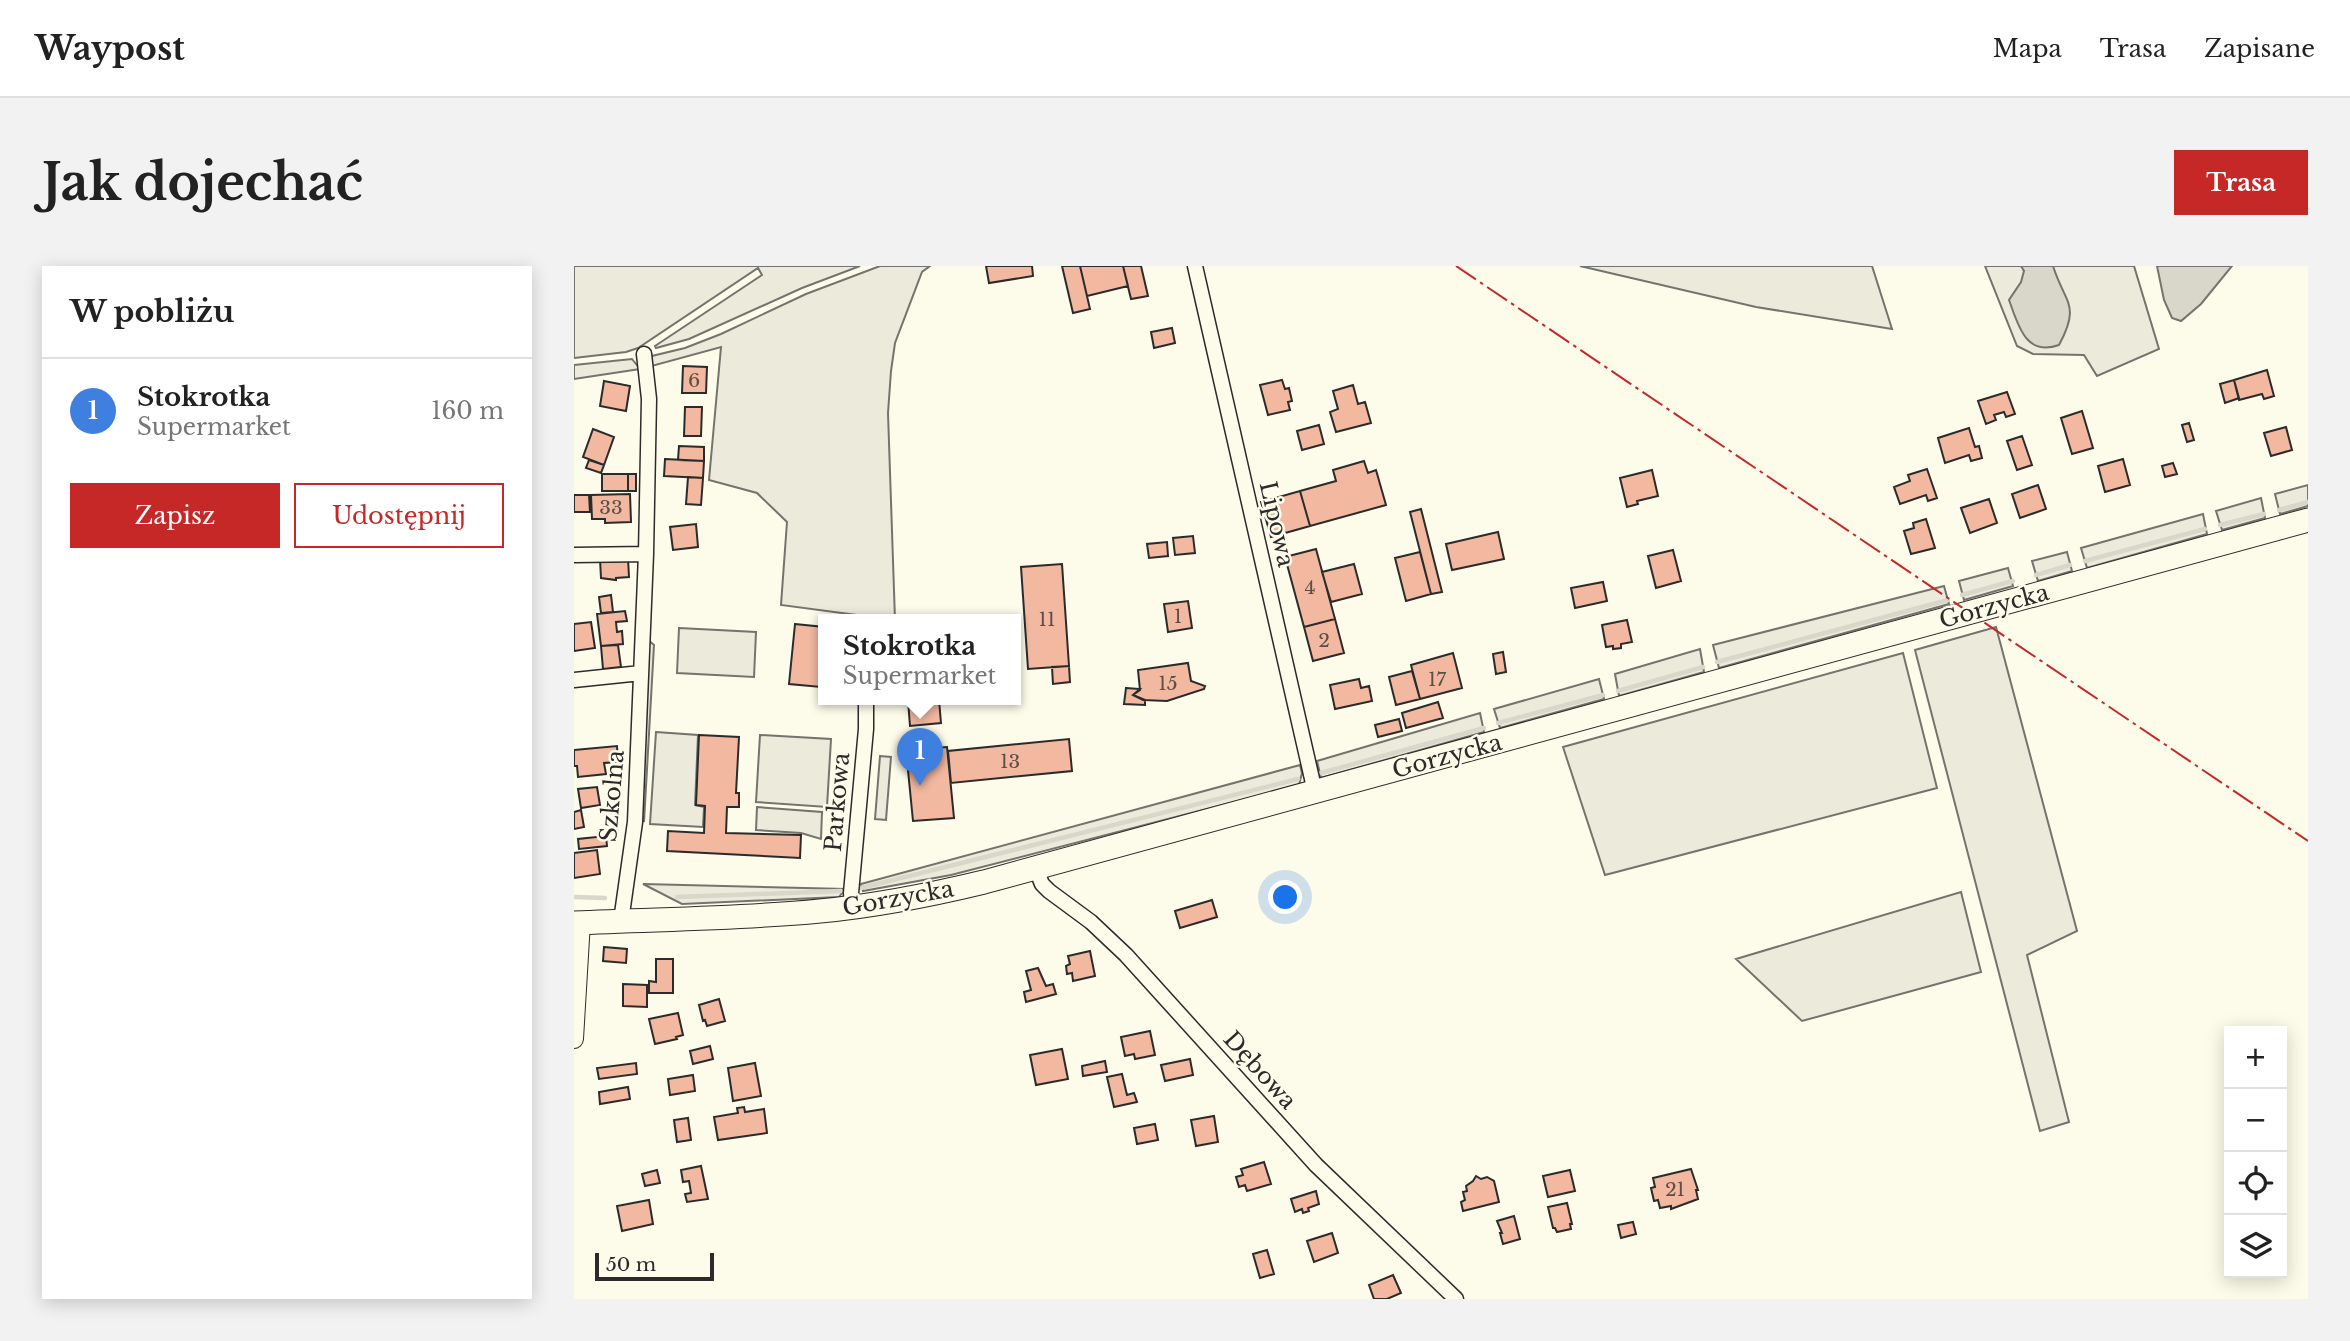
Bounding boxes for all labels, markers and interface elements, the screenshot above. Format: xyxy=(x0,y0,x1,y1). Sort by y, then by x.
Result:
text: Waypost xyxy=(35,28,185,69)
text: Mapa xyxy=(1993,34,2062,63)
text: Trasa xyxy=(2100,34,2166,63)
text: Zapisane xyxy=(2204,34,2315,63)
button: Trasa xyxy=(2174,150,2308,215)
text: Jak dojechać xyxy=(42,152,363,213)
text: W pobliżu xyxy=(70,293,234,330)
house number: 6 xyxy=(688,369,700,392)
text: Stokrotka xyxy=(137,381,271,413)
text: 1 xyxy=(88,397,98,425)
text: 160 m xyxy=(431,397,504,425)
text: Supermarket xyxy=(137,413,291,441)
street label: Lipowa xyxy=(1254,479,1300,570)
button: Zapisz xyxy=(70,483,280,548)
button: Udostępnij xyxy=(294,483,504,548)
house number: 33 xyxy=(599,496,623,519)
house number: 4 xyxy=(1304,576,1316,599)
street label: Gorzycka xyxy=(1936,578,2052,634)
house number: 1 xyxy=(1174,605,1182,628)
house number: 11 xyxy=(1039,608,1055,631)
popup xyxy=(818,614,1021,705)
house number: 2 xyxy=(1318,629,1330,652)
text: Stokrotka xyxy=(843,630,976,662)
text: Supermarket xyxy=(843,662,996,690)
house number: 17 xyxy=(1428,668,1446,691)
house number: 15 xyxy=(1158,672,1178,695)
pin: 1 xyxy=(897,728,943,786)
street label: Gorzycka xyxy=(1389,728,1505,784)
street label: Szkolna xyxy=(594,749,630,843)
house number: 13 xyxy=(1000,750,1020,773)
street label: Parkowa xyxy=(819,751,855,853)
street label: Gorzycka xyxy=(840,874,956,922)
your location xyxy=(1268,880,1302,914)
street label: Dębowa xyxy=(1218,1025,1302,1115)
map controls xyxy=(2224,1026,2287,1278)
button: + xyxy=(2224,1026,2287,1089)
button: − xyxy=(2224,1089,2287,1152)
button: locate xyxy=(2224,1152,2287,1215)
house number: 21 xyxy=(1665,1178,1685,1201)
button: layers xyxy=(2224,1215,2287,1278)
scale bar xyxy=(595,1250,714,1282)
text: 50 m xyxy=(606,1253,656,1276)

